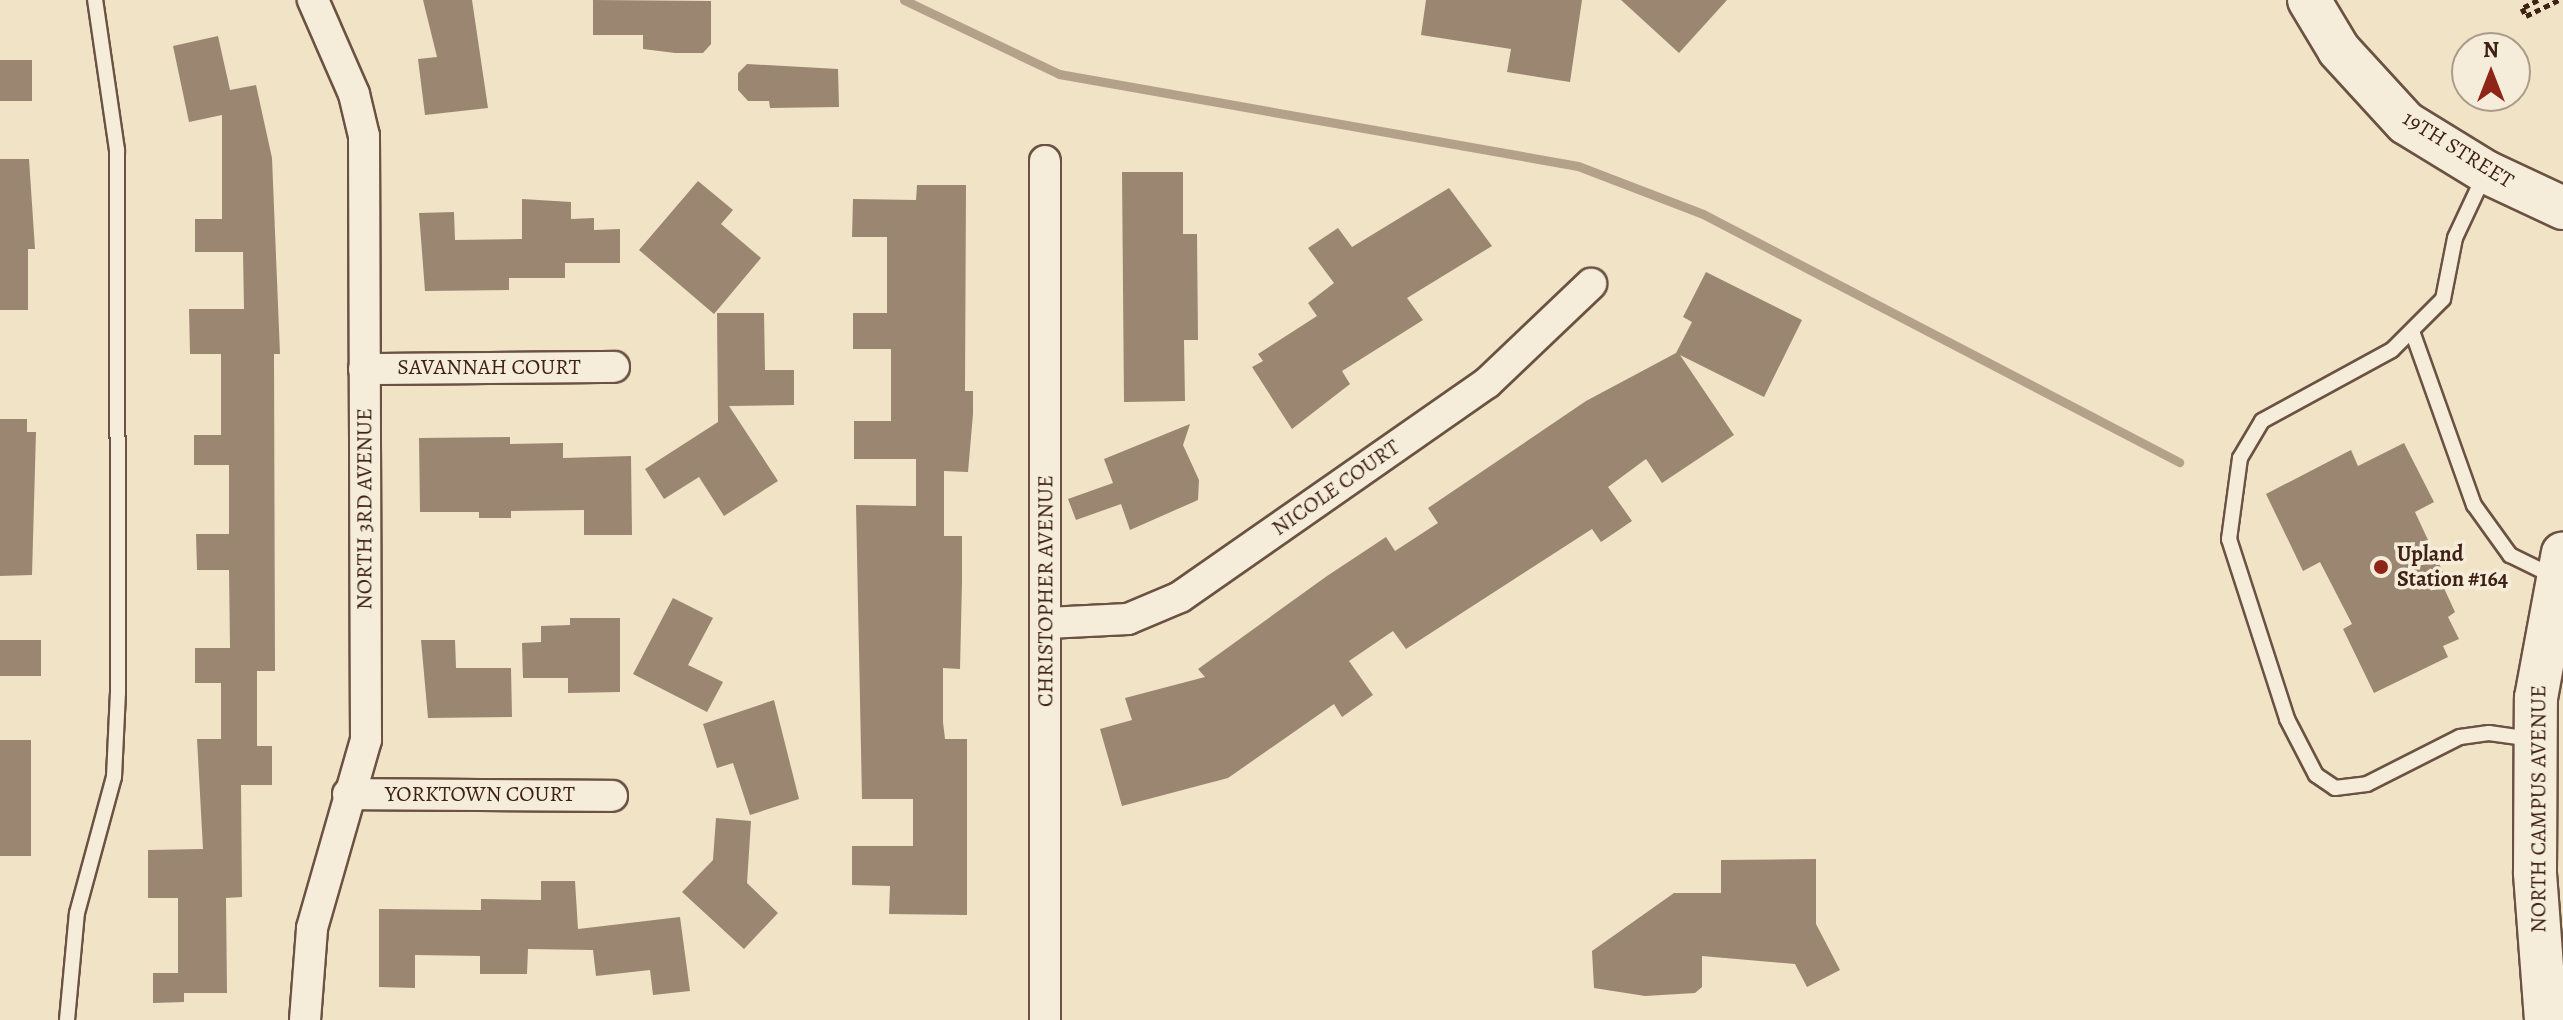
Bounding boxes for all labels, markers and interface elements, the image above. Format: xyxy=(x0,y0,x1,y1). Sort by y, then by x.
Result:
north arrow xyxy=(2451,32,2531,112)
text: N xyxy=(2483,35,2499,65)
street label: 19TH STREET xyxy=(2398,106,2518,194)
street label: SAVANNAH COURT xyxy=(397,355,581,381)
street label: NORTH 3RD AVENUE xyxy=(352,408,378,610)
street label: NICOLE COURT xyxy=(1267,434,1405,542)
street label: CHRISTOPHER AVENUE xyxy=(1033,475,1059,707)
place label: Upland Station #164 xyxy=(2397,541,2508,592)
marker: Upland Station #164 xyxy=(2372,558,2390,576)
street label: NORTH CAMPUS AVENUE xyxy=(2526,685,2552,933)
street label: YORKTOWN COURT xyxy=(385,782,575,808)

